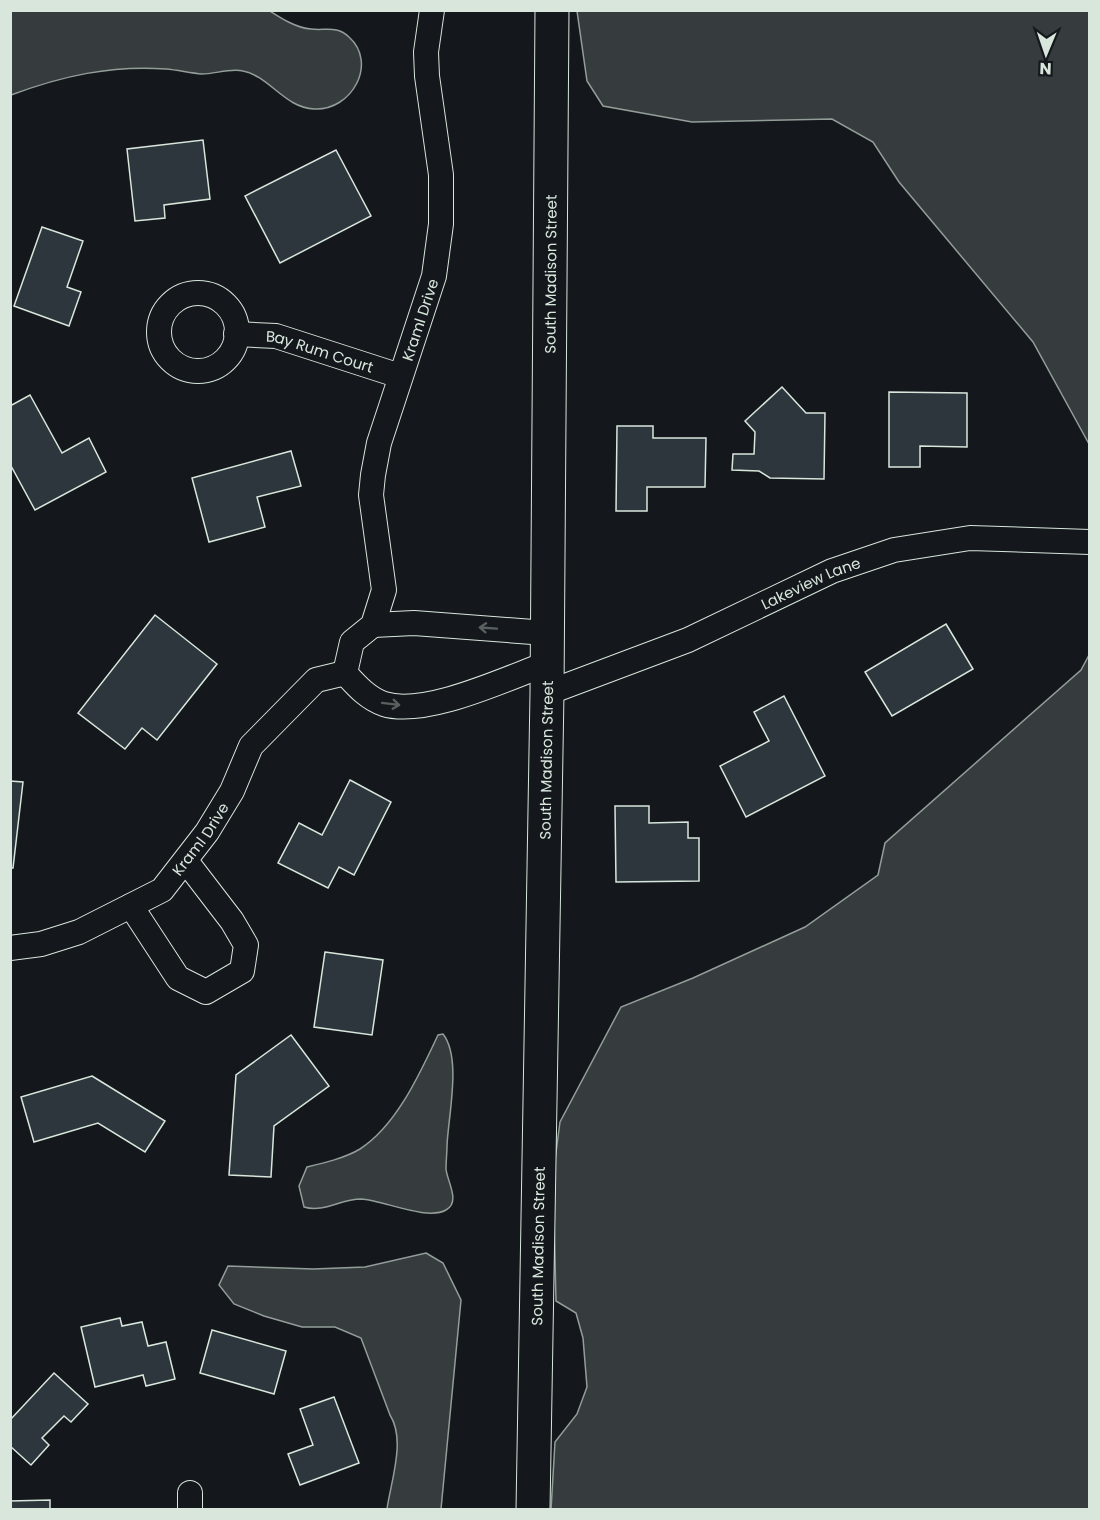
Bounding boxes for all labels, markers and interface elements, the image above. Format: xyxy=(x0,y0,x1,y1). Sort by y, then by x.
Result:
north arrow xyxy=(1016,24,1076,84)
text: N xyxy=(1039,57,1052,80)
street label: South Madison Street xyxy=(539,195,561,354)
street label: Kraml Drive xyxy=(396,276,443,363)
street label: Bay Rum Court xyxy=(265,325,376,377)
street label: Lakeview Lane xyxy=(757,552,863,614)
one-way arrow xyxy=(478,623,498,634)
street label: South Madison Street xyxy=(534,680,558,840)
one-way arrow xyxy=(381,698,401,709)
street label: Kraml Drive xyxy=(167,798,233,880)
street label: South Madison Street xyxy=(526,1166,549,1326)

